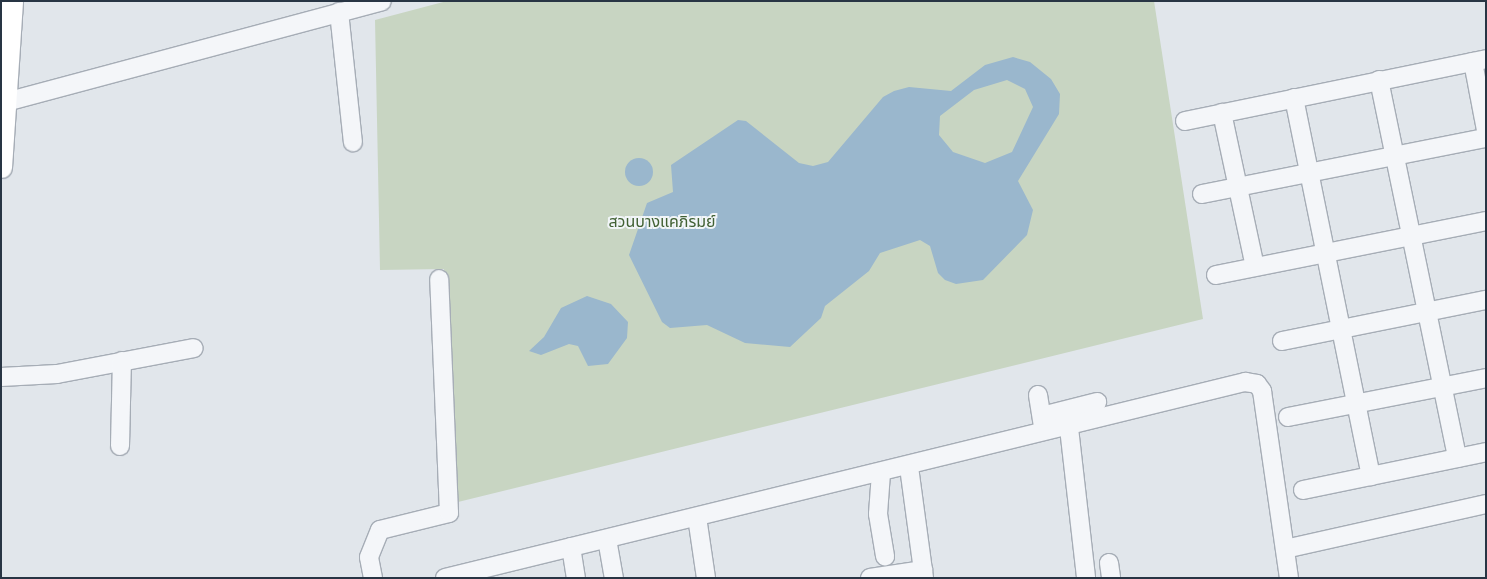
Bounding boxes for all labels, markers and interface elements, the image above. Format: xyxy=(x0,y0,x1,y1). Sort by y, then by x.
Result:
park label: สวนบางแคภิรมย์ xyxy=(608,213,716,233)

